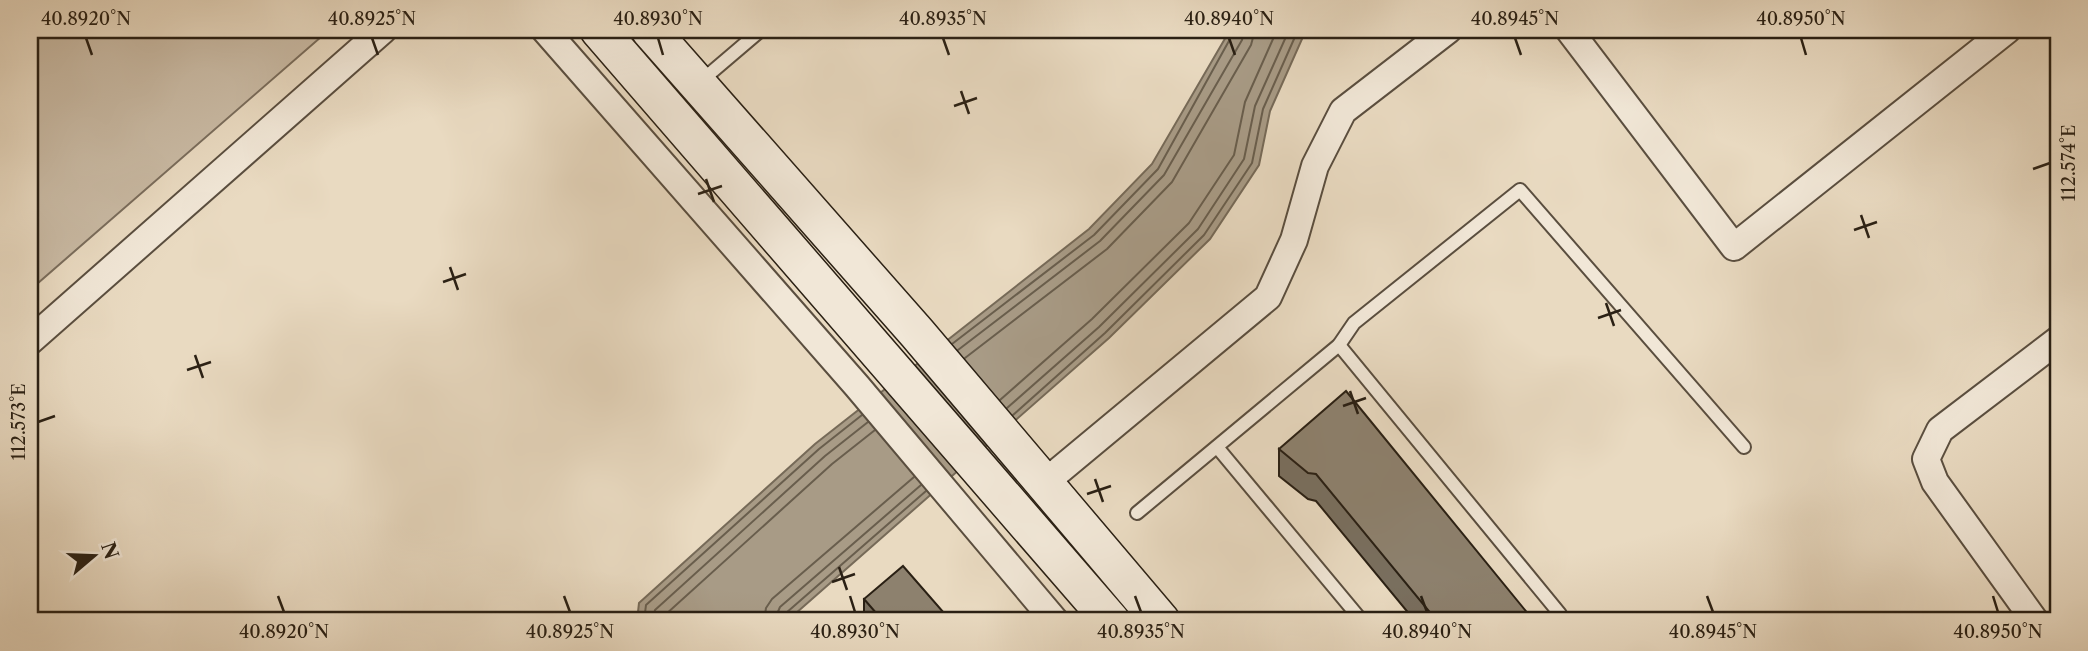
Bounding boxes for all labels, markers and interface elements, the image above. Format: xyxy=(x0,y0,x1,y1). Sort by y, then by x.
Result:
text: 40.8920°N xyxy=(41,8,131,30)
text: 40.8925°N xyxy=(328,8,416,30)
text: 40.8930°N xyxy=(613,8,703,30)
text: 40.8935°N xyxy=(899,8,987,30)
text: 40.8940°N xyxy=(1184,8,1274,30)
text: 40.8945°N xyxy=(1471,8,1559,30)
text: 40.8950°N xyxy=(1756,8,1846,30)
text: 112.574°E xyxy=(2058,125,2080,201)
text: 112.573°E xyxy=(8,383,30,461)
north arrow xyxy=(60,522,130,592)
text: N xyxy=(96,539,123,562)
text: 40.8920°N xyxy=(239,621,329,643)
text: 40.8925°N xyxy=(526,621,614,643)
text: 40.8930°N xyxy=(810,621,900,643)
text: 40.8935°N xyxy=(1097,621,1185,643)
text: 40.8940°N xyxy=(1382,621,1472,643)
text: 40.8945°N xyxy=(1669,621,1757,643)
text: 40.8950°N xyxy=(1953,621,2043,643)

